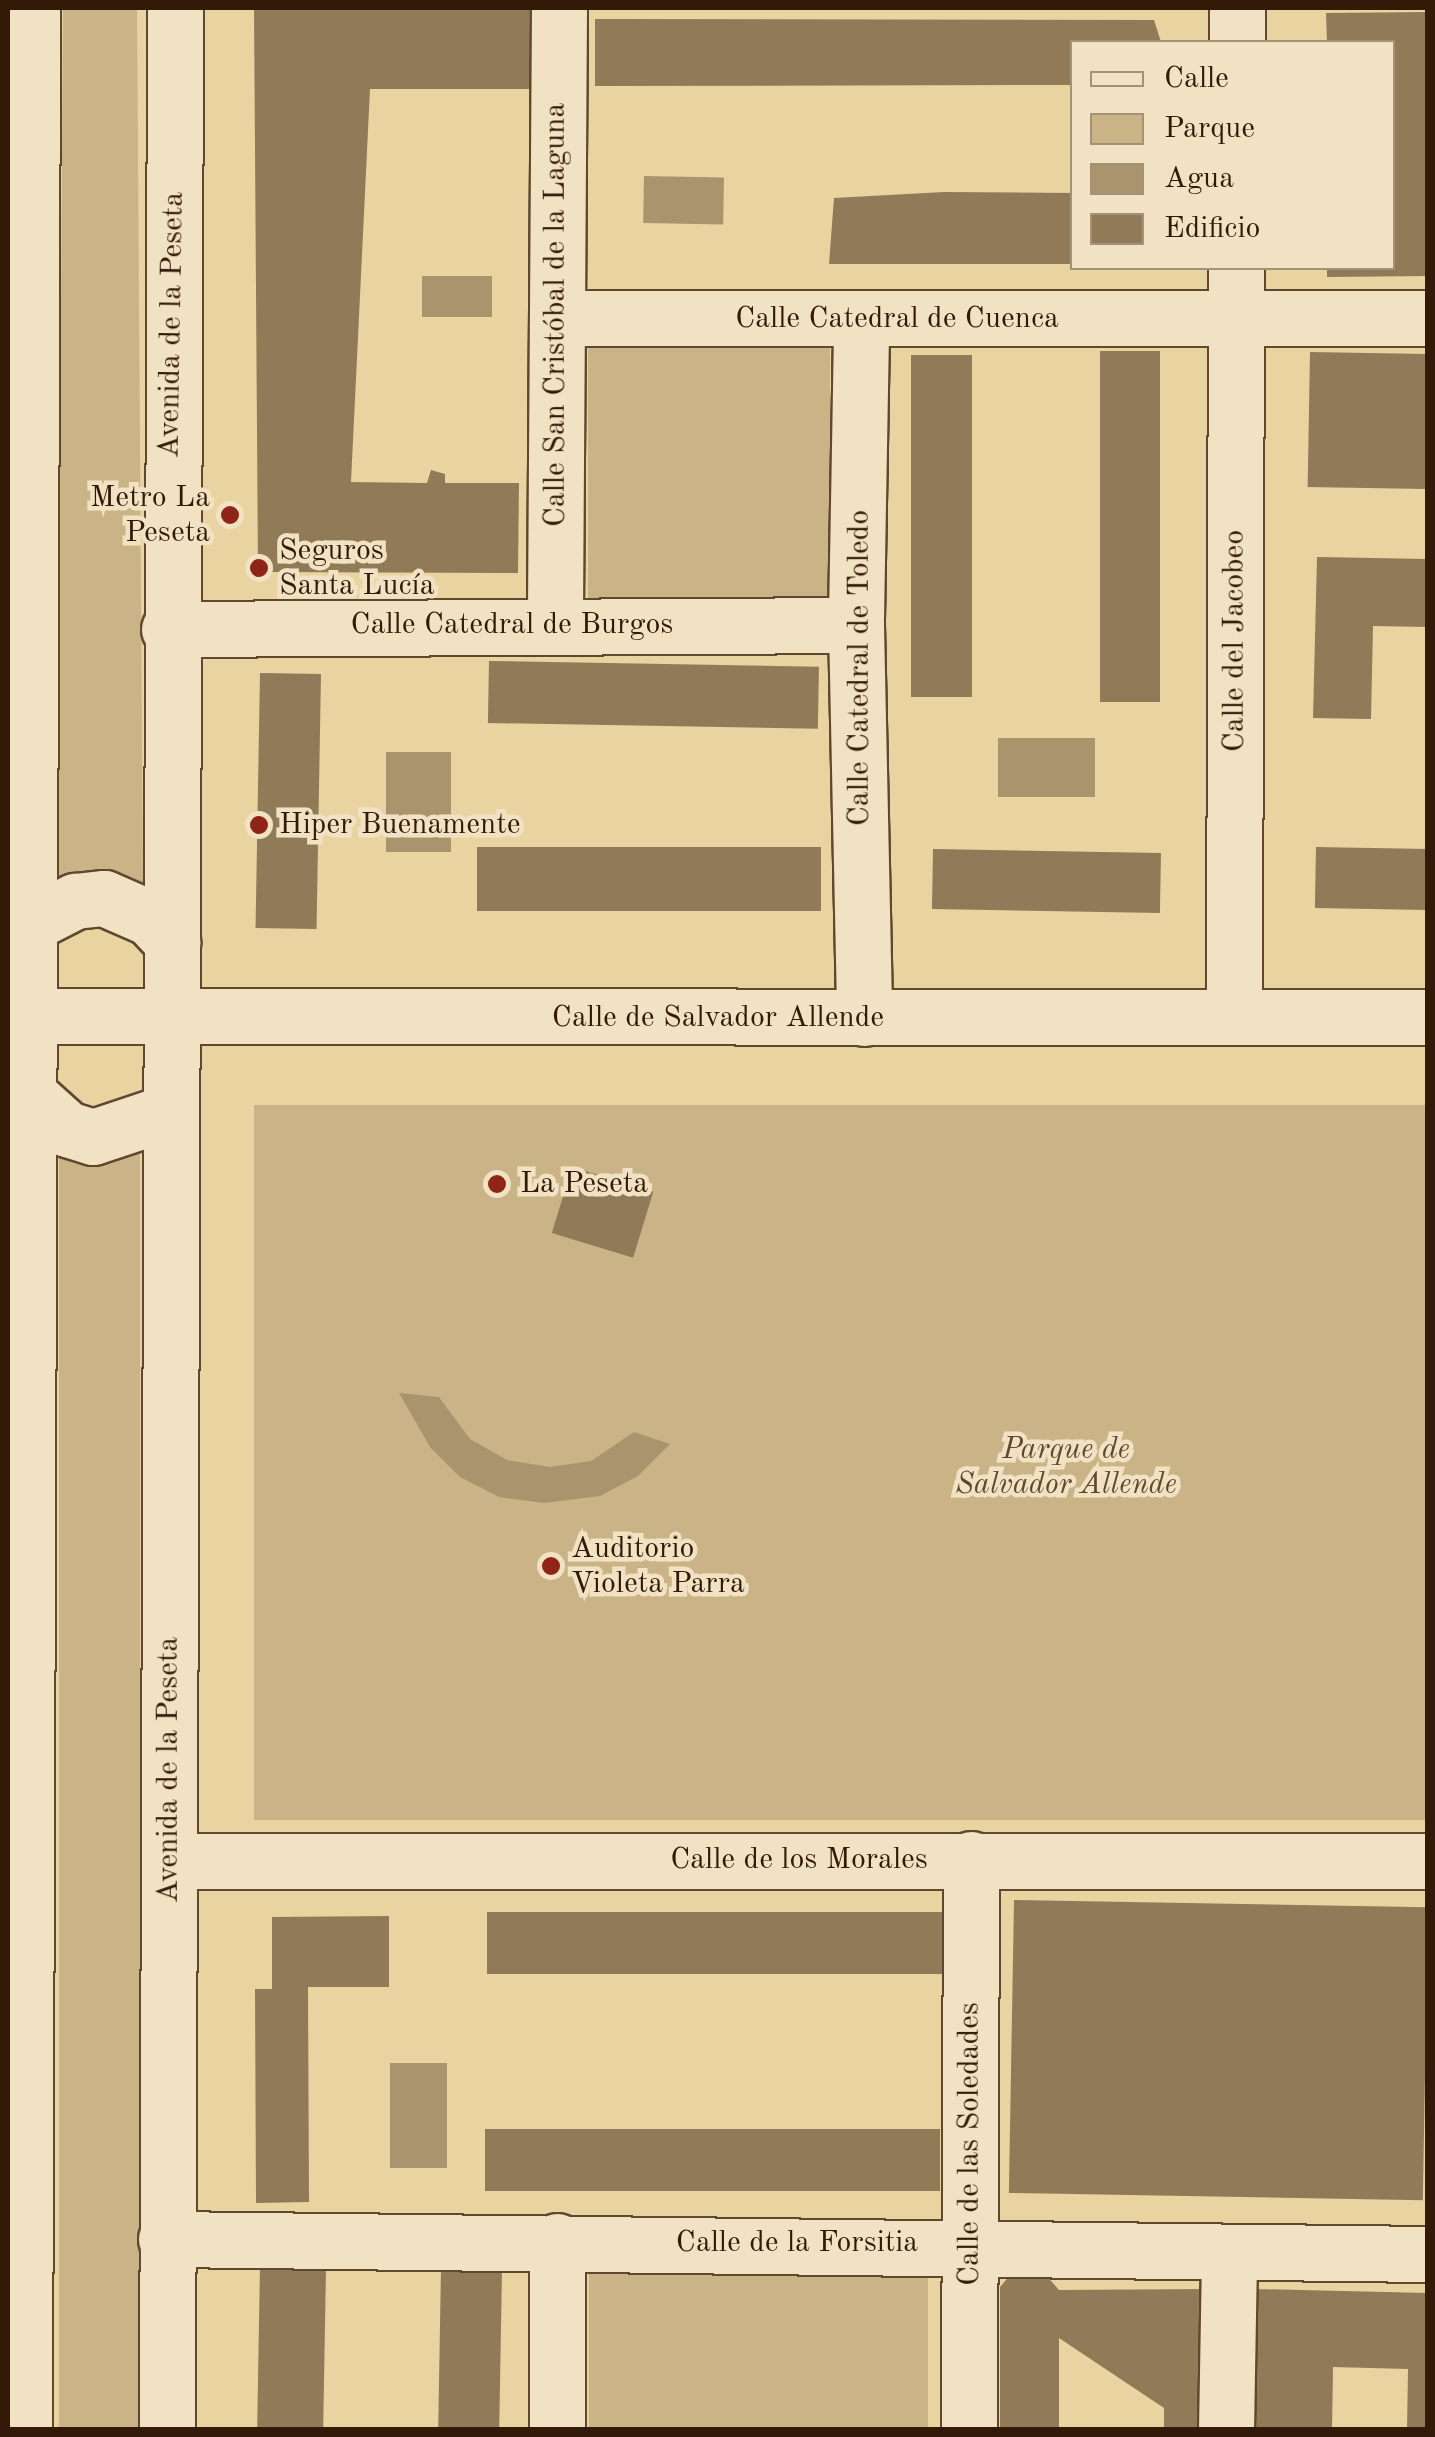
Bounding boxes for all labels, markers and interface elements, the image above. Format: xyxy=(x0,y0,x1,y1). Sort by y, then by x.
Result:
legend xyxy=(1070,40,1395,270)
text: Calle xyxy=(1164,64,1229,94)
street label: Calle San Cristóbal de la Laguna xyxy=(538,103,574,527)
text: Parque xyxy=(1164,114,1255,144)
text: Agua xyxy=(1164,164,1234,194)
street label: Avenida de la Peseta xyxy=(152,192,192,458)
text: Edificio xyxy=(1164,214,1260,244)
street label: Calle Catedral de Cuenca xyxy=(735,301,1059,337)
place label: Metro La Peseta xyxy=(90,480,210,550)
marker: Metro La Peseta xyxy=(219,504,241,526)
street label: Calle Catedral de Toledo xyxy=(842,510,878,826)
street label: Calle del Jacobeo xyxy=(1217,530,1253,752)
place label: Seguros Santa Lucía xyxy=(279,533,434,604)
marker: Seguros Santa Lucía xyxy=(248,557,270,579)
street label: Calle Catedral de Burgos xyxy=(351,607,673,643)
place label: Hiper Buenamente xyxy=(279,807,520,843)
marker: Hiper Buenamente xyxy=(248,814,270,836)
street label: Calle de Salvador Allende xyxy=(552,1000,884,1036)
place label: La Peseta xyxy=(520,1166,648,1202)
marker: La Peseta xyxy=(484,1171,510,1197)
park label: Parque de Salvador Allende xyxy=(955,1432,1177,1502)
place label: Auditorio Violeta Parra xyxy=(571,1531,745,1602)
marker: Auditorio Violeta Parra xyxy=(540,1555,562,1577)
street label: Avenida de la Peseta xyxy=(151,1637,187,1903)
street label: Calle de los Morales xyxy=(670,1842,928,1878)
street label: Calle de las Soledades xyxy=(952,2002,988,2286)
street label: Calle de la Forsitia xyxy=(676,2225,918,2261)

